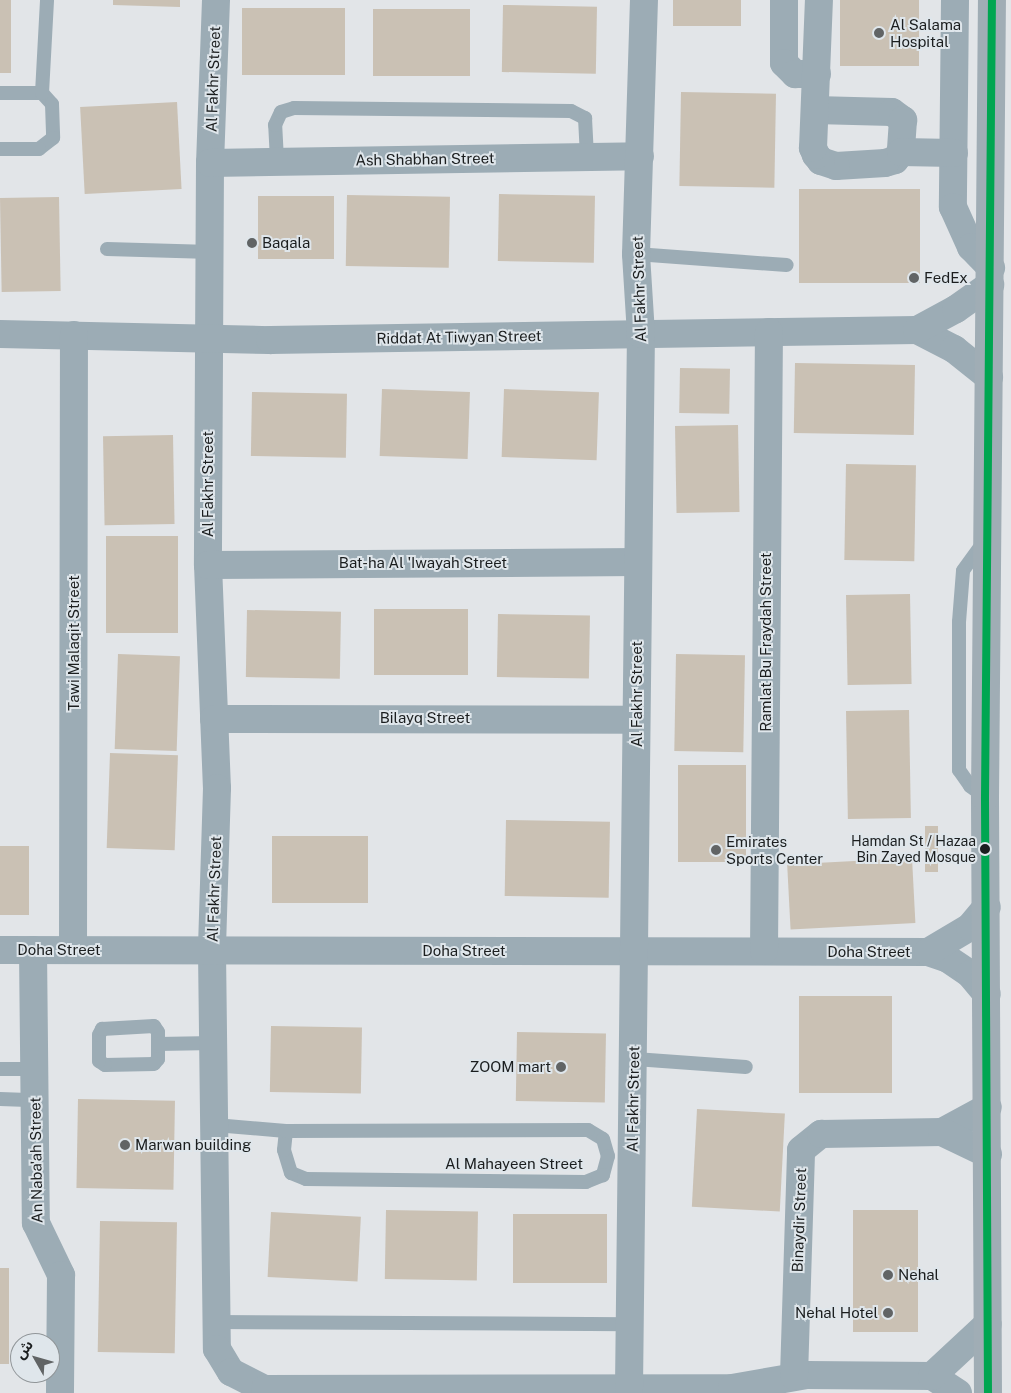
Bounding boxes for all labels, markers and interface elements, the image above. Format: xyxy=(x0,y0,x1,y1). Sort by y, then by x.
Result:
place label: Al Salama Hospital xyxy=(890,15,961,50)
street label: Al Fakhr Street xyxy=(202,26,224,132)
marker: Al Salama Hospital xyxy=(872,26,886,40)
street label: Ash Shabhan Street xyxy=(355,149,495,169)
place label: Baqala xyxy=(262,234,310,252)
street label: Al Fakhr Street xyxy=(628,236,650,342)
marker: Baqala xyxy=(246,237,258,249)
place label: FedEx xyxy=(924,269,968,287)
marker: FedEx xyxy=(908,272,920,284)
street label: Riddat At Tiwyan Street xyxy=(376,327,542,347)
street label: Al Fakhr Street xyxy=(199,431,217,537)
street label: Ramlat Bu Fraydah Street xyxy=(757,552,775,732)
street label: Bat-ha Al 'Iwayah Street xyxy=(339,554,507,572)
street label: Tawi Malaqit Street xyxy=(65,575,83,711)
street label: Al Fakhr Street xyxy=(628,641,646,747)
street label: Bilayq Street xyxy=(380,709,470,727)
place label: Emirates Sports Center xyxy=(726,832,823,867)
place label: Hamdan St / Hazaa Bin Zayed Mosque xyxy=(851,833,976,866)
street label: Al Fakhr Street xyxy=(203,836,225,942)
marker: Emirates Sports Center xyxy=(710,844,722,856)
marker: Hamdan St / Hazaa Bin Zayed Mosque xyxy=(980,844,990,854)
street label: Doha Street xyxy=(17,941,101,959)
street label: Doha Street xyxy=(422,942,506,960)
street label: Doha Street xyxy=(827,943,911,961)
street label: Al Fakhr Street xyxy=(623,1046,643,1152)
place label: ZOOM mart xyxy=(470,1058,551,1076)
marker: ZOOM mart xyxy=(555,1061,567,1073)
street label: An Naba'ah Street xyxy=(26,1097,46,1223)
place label: Marwan building xyxy=(135,1136,251,1154)
marker: Marwan building xyxy=(119,1139,131,1151)
street label: Al Mahayeen Street xyxy=(445,1155,583,1173)
street label: Binaydir Street xyxy=(788,1167,810,1273)
place label: Nehal xyxy=(898,1266,939,1284)
marker: Nehal xyxy=(882,1269,894,1281)
place label: Nehal Hotel xyxy=(795,1304,878,1322)
marker: Nehal Hotel xyxy=(882,1307,894,1319)
north arrow xyxy=(10,1333,60,1383)
text: ش xyxy=(12,1337,36,1362)

